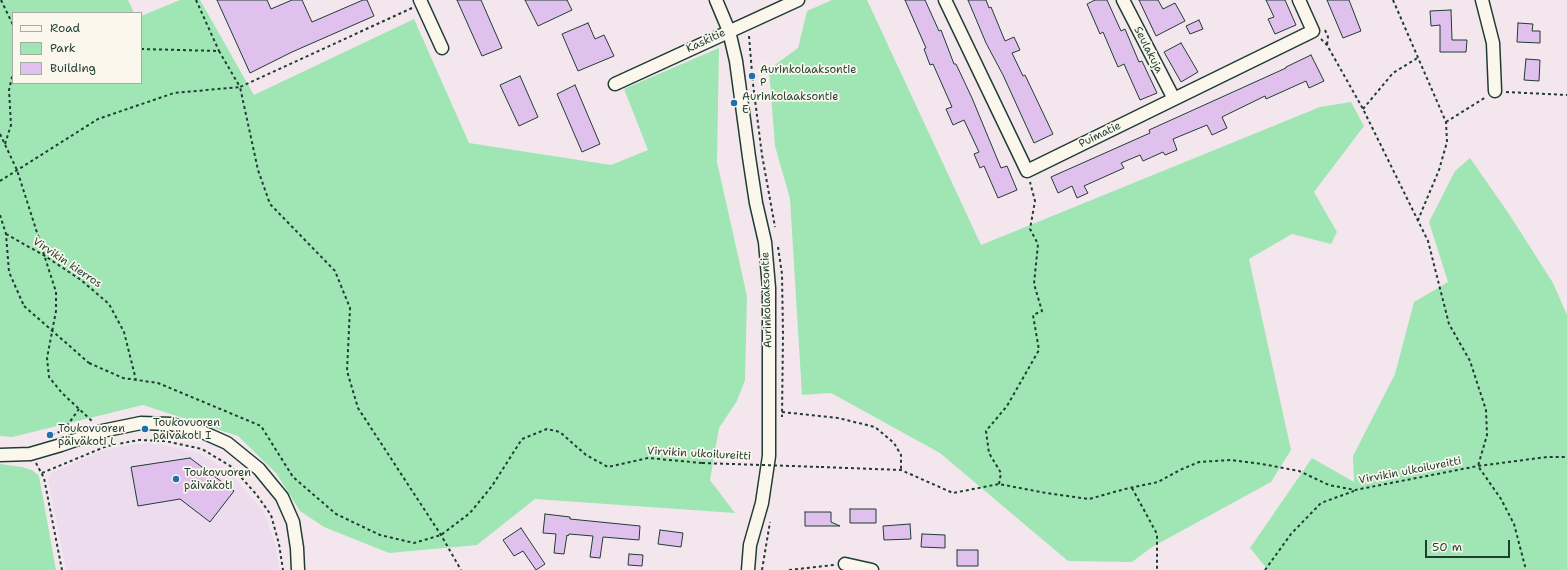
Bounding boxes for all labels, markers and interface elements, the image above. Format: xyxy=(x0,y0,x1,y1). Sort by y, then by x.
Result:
legend xyxy=(12,12,142,84)
text: Road xyxy=(50,20,80,36)
street label: Seulakuja xyxy=(1131,24,1165,76)
street label: Kaskitie xyxy=(684,26,728,56)
text: Park xyxy=(50,40,76,56)
text: Building xyxy=(50,60,96,76)
place label: Aurinkolaaksontie P xyxy=(760,63,856,89)
marker: Aurinkolaaksontie P xyxy=(747,71,757,81)
place label: Aurinkolaaksontie E xyxy=(742,90,838,116)
marker: Aurinkolaaksontie E xyxy=(729,98,739,108)
street label: Puimatie xyxy=(1077,119,1123,151)
street label: Virvikin kierros xyxy=(30,235,104,291)
street label: Aurinkolaaksontie xyxy=(759,252,775,348)
place label: Toukovuoren päiväkoti I xyxy=(153,416,220,442)
place label: Toukovuoren päiväkoti L xyxy=(58,422,125,448)
marker: Toukovuoren päiväkoti I xyxy=(140,424,150,434)
marker: Toukovuoren päiväkoti L xyxy=(45,430,55,440)
street label: Virvikin ulkoilureitti xyxy=(647,445,751,463)
street label: Virvikin ulkoilureitti xyxy=(1358,455,1462,487)
place label: Toukovuoren päiväkoti xyxy=(184,466,251,492)
marker: Toukovuoren päiväkoti xyxy=(171,474,181,484)
scale bar xyxy=(1427,532,1512,558)
text: 50 m xyxy=(1432,539,1462,555)

